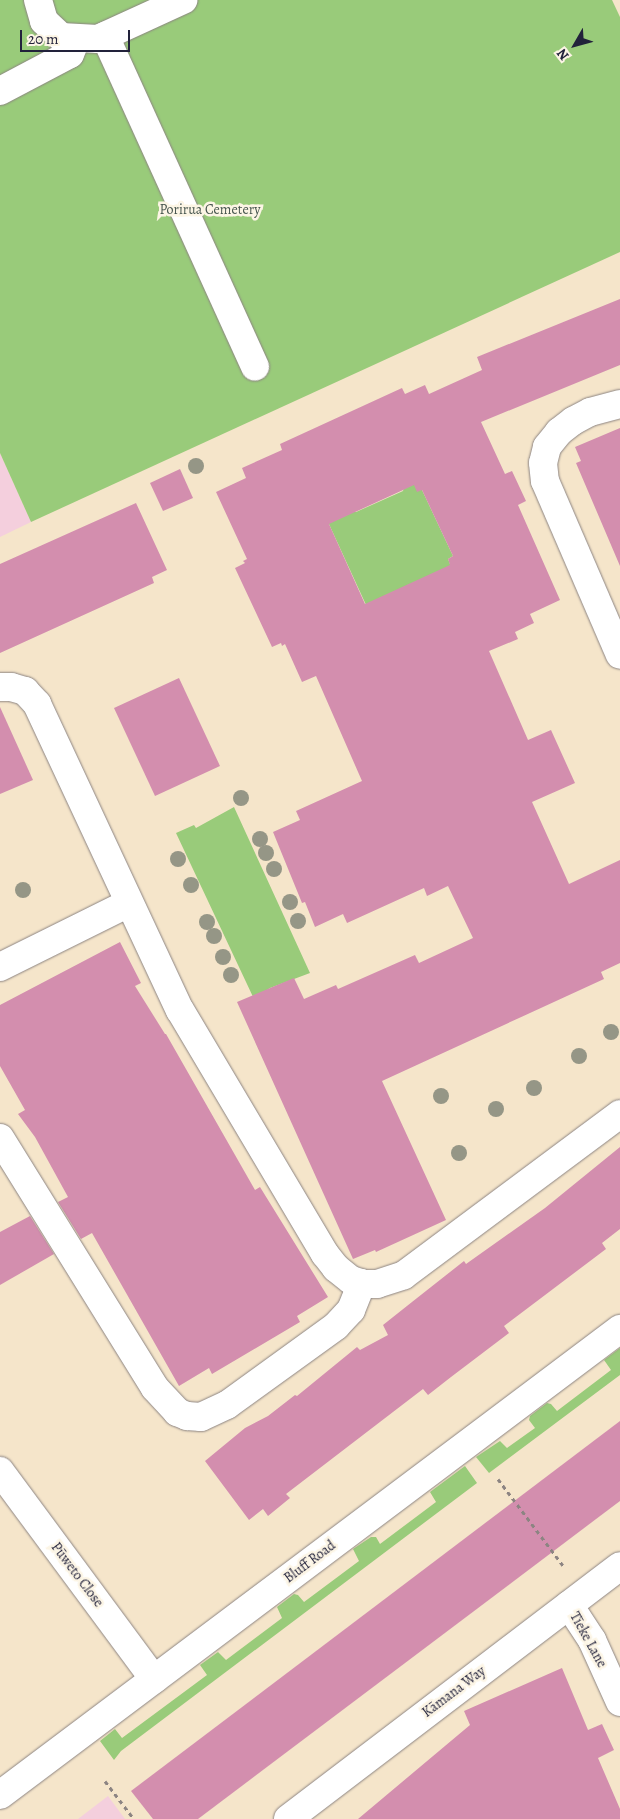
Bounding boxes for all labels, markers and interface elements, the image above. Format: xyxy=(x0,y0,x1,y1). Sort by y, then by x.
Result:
scale bar xyxy=(22,20,132,52)
north arrow xyxy=(550,20,600,70)
text: 20 m xyxy=(28,29,59,49)
text: N xyxy=(552,45,573,64)
park label: Porirua Cemetery xyxy=(160,202,260,218)
street label: Bluff Road xyxy=(281,1537,339,1587)
street label: Pūweto Close xyxy=(47,1539,107,1611)
street label: Tīeke Lane xyxy=(566,1609,610,1671)
street label: Kāmana Way xyxy=(419,1663,489,1721)

